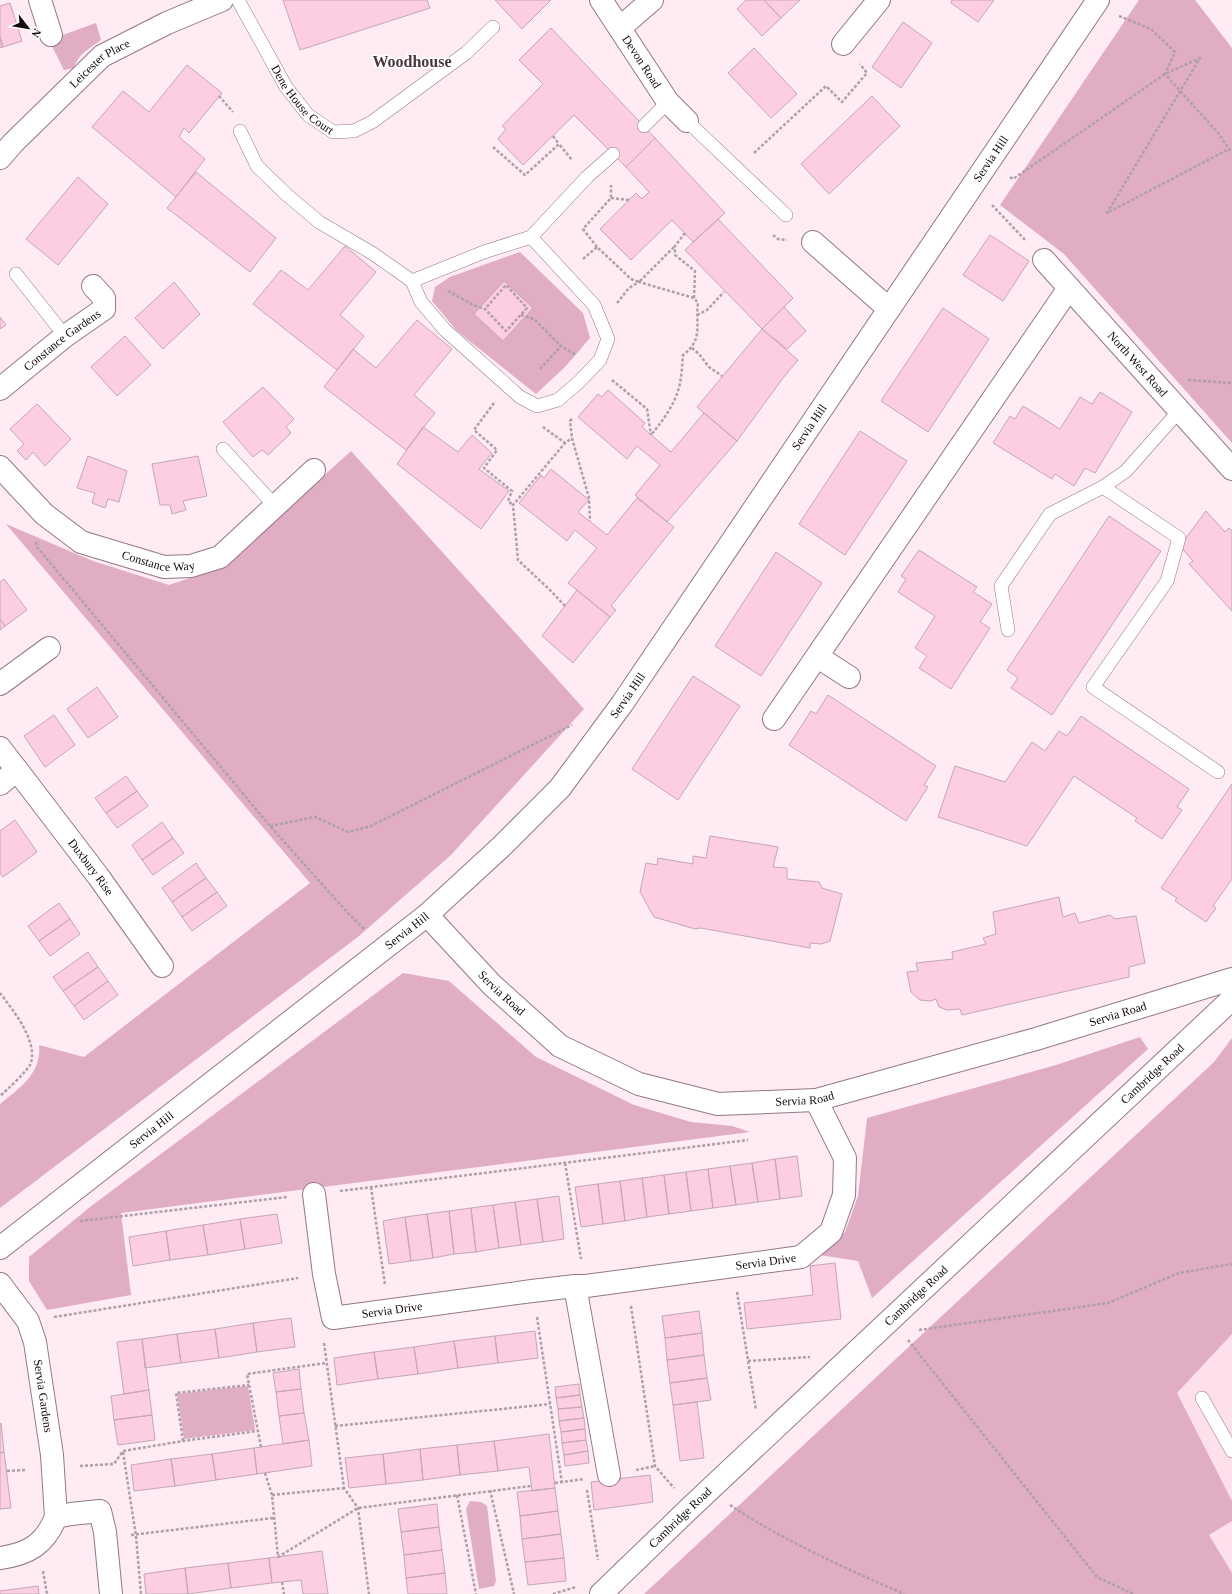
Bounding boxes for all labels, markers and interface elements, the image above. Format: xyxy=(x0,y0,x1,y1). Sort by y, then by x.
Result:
north arrow xyxy=(8,8,48,48)
text: N xyxy=(29,27,44,40)
street label: Devon Road xyxy=(619,33,664,91)
street label: Leicester Place xyxy=(66,36,132,91)
district label: Woodhouse xyxy=(372,53,452,70)
street label: Dene House Court xyxy=(268,63,337,138)
street label: Servia Hill xyxy=(970,133,1011,184)
street label: Constance Gardens xyxy=(21,306,103,374)
street label: North West Road xyxy=(1105,329,1171,400)
street label: Servia Hill xyxy=(789,401,830,453)
street label: Constance Way xyxy=(120,548,197,574)
street label: Servia Hill xyxy=(607,669,649,721)
street label: Duxbury Rise xyxy=(65,836,117,898)
street label: Servia Hill xyxy=(382,909,432,952)
street label: Servia Road xyxy=(475,968,528,1018)
street label: Servia Road xyxy=(1088,999,1148,1029)
street label: Cambridge Road xyxy=(1118,1041,1187,1107)
street label: Servia Road xyxy=(775,1088,836,1109)
street label: Servia Hill xyxy=(126,1108,177,1152)
street label: Servia Drive xyxy=(735,1251,797,1273)
street label: Cambridge Road xyxy=(882,1263,951,1329)
street label: Servia Drive xyxy=(361,1299,423,1321)
street label: Servia Gardens xyxy=(31,1358,56,1434)
street label: Cambridge Road xyxy=(646,1484,715,1551)

